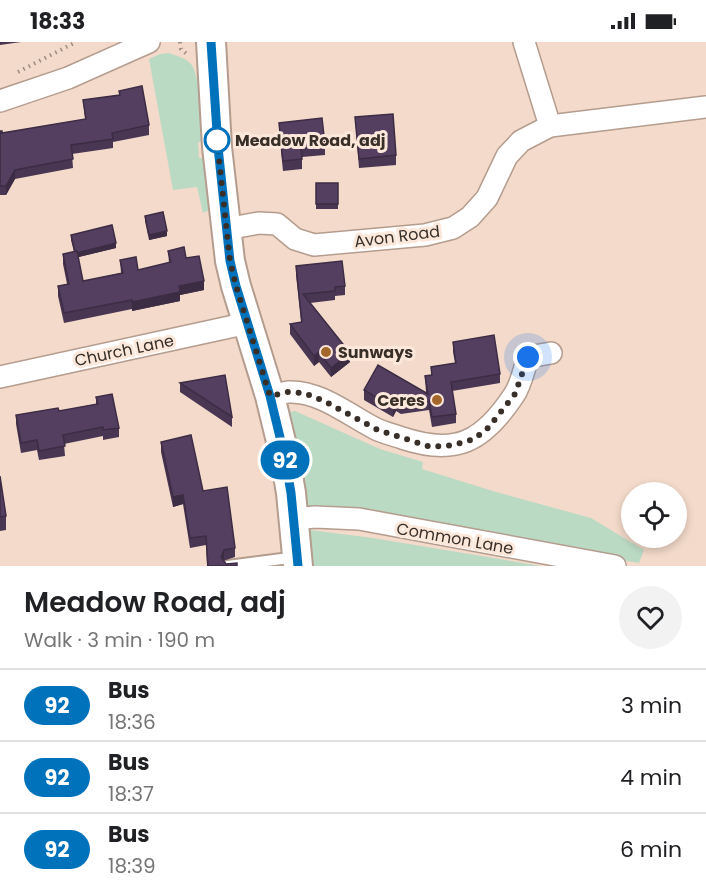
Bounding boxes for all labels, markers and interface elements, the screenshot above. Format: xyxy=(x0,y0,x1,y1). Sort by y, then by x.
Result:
text: 18:33 xyxy=(30,6,85,37)
marker: Meadow Road, adj xyxy=(204,127,230,153)
place label: Meadow Road, adj xyxy=(235,129,385,152)
street label: Avon Road xyxy=(353,220,441,253)
street label: Church Lane xyxy=(72,329,176,372)
place label: Sunways xyxy=(338,341,413,364)
your location xyxy=(513,342,543,372)
marker: Sunways xyxy=(319,345,333,359)
place label: Ceres xyxy=(377,389,425,412)
marker: Ceres xyxy=(430,393,444,407)
line badge: 92 xyxy=(258,440,312,480)
text: 92 xyxy=(273,446,297,475)
map controls xyxy=(621,482,687,548)
button: locate xyxy=(621,482,687,548)
street label: Common Lane xyxy=(395,517,515,560)
text: Meadow Road, adj xyxy=(24,583,286,622)
button: heart xyxy=(619,586,682,649)
text: Walk · 3 min · 190 m xyxy=(24,626,215,654)
text: Bus xyxy=(108,675,150,706)
text: 3 min xyxy=(621,690,682,721)
text: 92 xyxy=(45,691,69,720)
text: 18:36 xyxy=(108,708,156,736)
text: Bus xyxy=(108,747,150,778)
text: 4 min xyxy=(620,762,682,793)
text: 92 xyxy=(45,763,69,792)
text: 18:37 xyxy=(108,780,154,808)
text: Bus xyxy=(108,819,150,850)
text: 6 min xyxy=(620,834,682,865)
text: 92 xyxy=(45,835,69,864)
text: 18:39 xyxy=(108,852,156,880)

